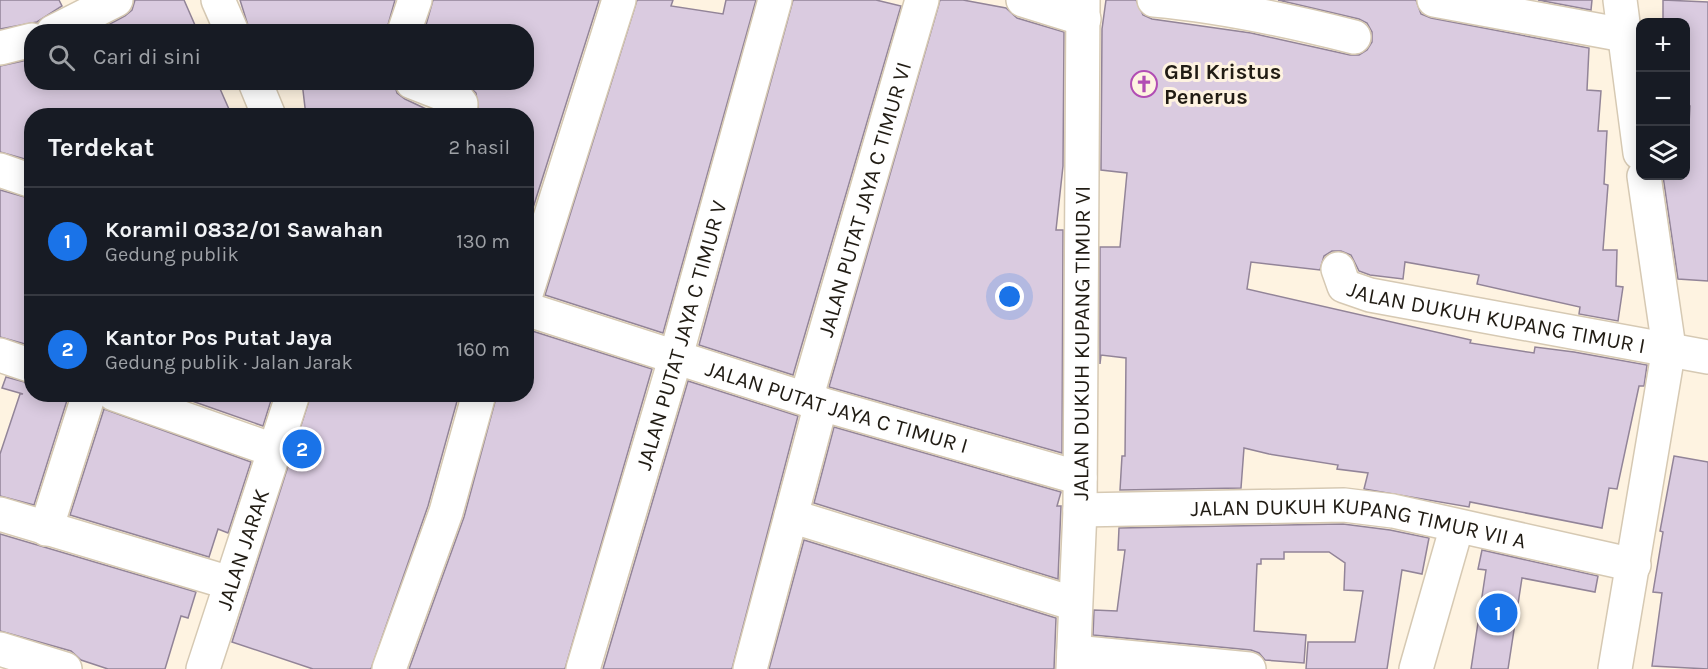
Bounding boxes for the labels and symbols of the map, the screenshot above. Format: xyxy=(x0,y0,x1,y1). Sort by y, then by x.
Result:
street label: JALAN PUTAT JAYA C TIMUR VI xyxy=(813,59,917,340)
place label: GBI Kristus Penerus xyxy=(1164,59,1281,110)
church icon: GBI Kristus Penerus xyxy=(1129,69,1159,99)
street label: JALAN DUKUH KUPANG TIMUR VI xyxy=(1068,186,1096,501)
street label: JALAN PUTAT JAYA C TIMUR V xyxy=(631,198,733,473)
street label: JALAN DUKUH KUPANG TIMUR I xyxy=(1344,276,1647,359)
your location xyxy=(995,282,1024,311)
street label: JALAN PUTAT JAYA C TIMUR I xyxy=(702,356,971,459)
pin: 2 xyxy=(282,426,322,472)
street label: JALAN JARAK xyxy=(211,486,275,613)
street label: JALAN DUKUH KUPANG TIMUR VII A xyxy=(1190,493,1529,555)
pin: 1 xyxy=(1478,590,1518,636)

